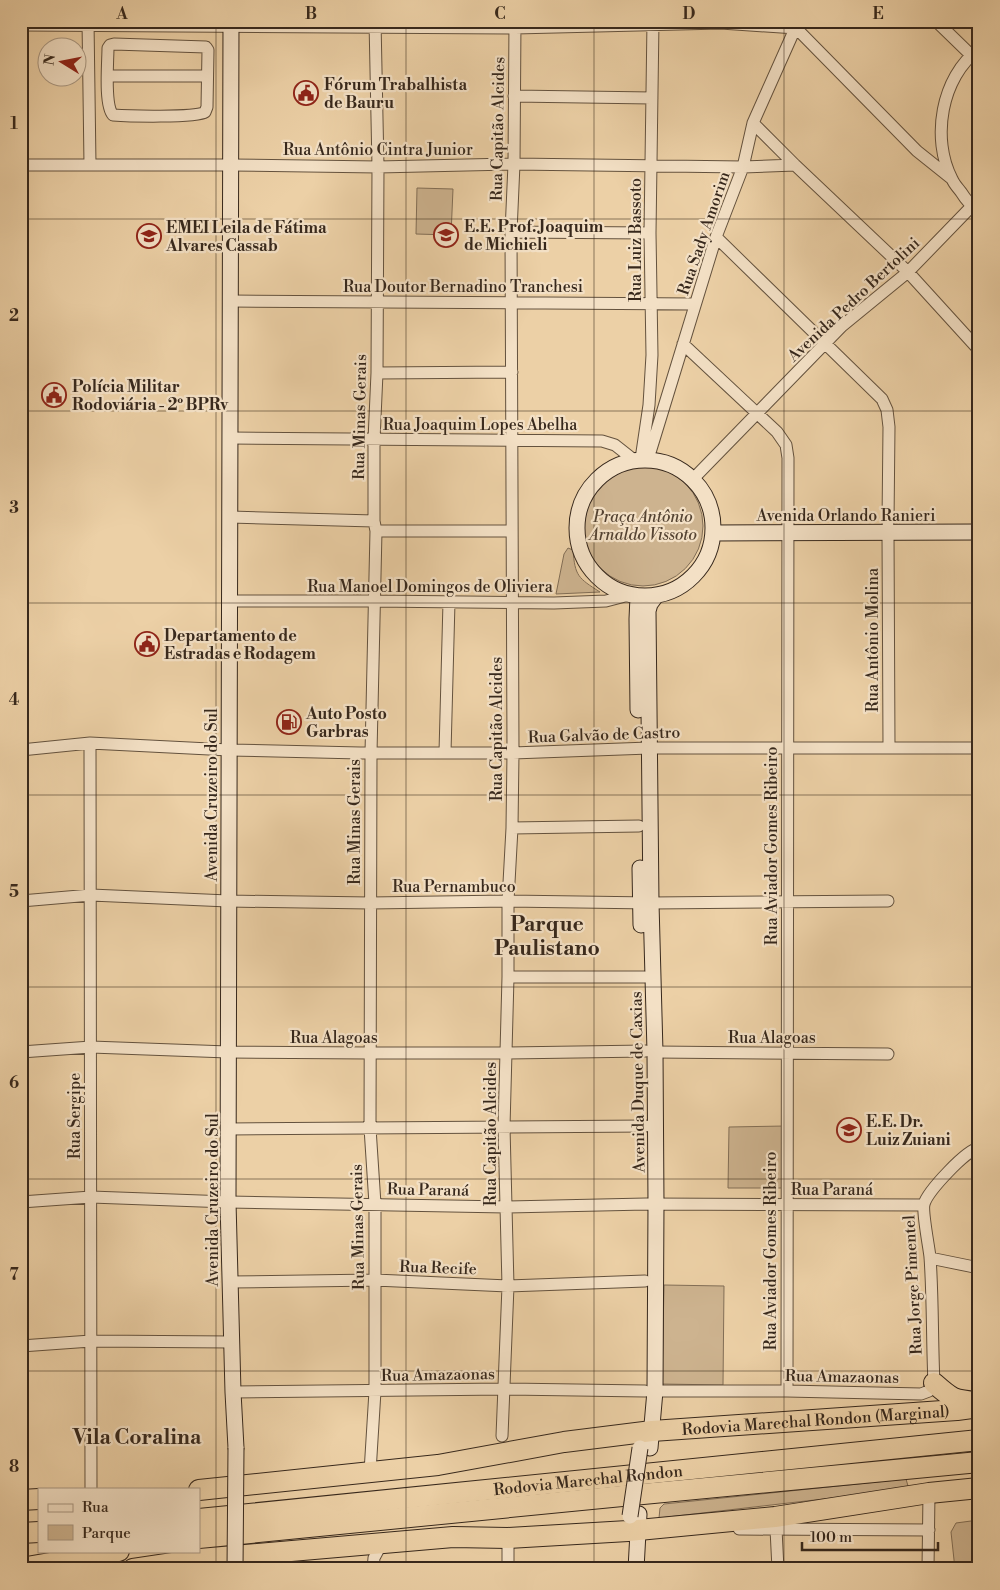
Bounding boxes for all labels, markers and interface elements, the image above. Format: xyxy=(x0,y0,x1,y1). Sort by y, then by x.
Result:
text: A xyxy=(115,4,128,24)
text: B xyxy=(305,4,317,24)
text: C xyxy=(494,4,506,24)
text: D xyxy=(683,4,696,24)
text: E xyxy=(872,4,884,24)
north arrow xyxy=(38,38,88,88)
text: N xyxy=(40,53,60,67)
street label: Rua Capitão Alcides xyxy=(487,57,509,201)
place label: Fórum Trabalhista de Bauru xyxy=(324,75,467,113)
public building icon: Fórum Trabalhista de Bauru xyxy=(293,80,319,106)
text: 1 xyxy=(10,114,18,134)
street label: Rua Antônio Cintra Junior xyxy=(283,140,473,160)
street label: Rua Sady Amorim xyxy=(673,169,735,298)
street label: Rua Luiz Bassoto xyxy=(626,178,646,302)
place label: E.E. Prof. Joaquim de Michieli xyxy=(464,217,604,255)
place label: EMEI Leila de Fátima Alvares Cassab xyxy=(165,218,327,256)
school or university icon: E.E. Prof. Joaquim de Michieli xyxy=(433,222,459,248)
school or university icon: EMEI Leila de Fátima Alvares Cassab xyxy=(136,223,162,249)
street label: Avenida Pedro Bertolini xyxy=(783,233,924,367)
street label: Rua Doutor Bernadino Tranchesi xyxy=(343,277,583,297)
text: 2 xyxy=(9,306,19,326)
street label: Rua Minas Gerais xyxy=(349,354,371,480)
place label: Polícia Militar Rodoviária - 2º BPRv xyxy=(72,377,229,415)
public building icon: Polícia Militar Rodoviária - 2º BPRv xyxy=(41,382,67,408)
street label: Rua Joaquim Lopes Abelha xyxy=(383,415,578,435)
text: 3 xyxy=(9,498,19,518)
street label: Avenida Orlando Ranieri xyxy=(755,506,936,526)
park label: Praça Antônio Arnaldo Vissoto xyxy=(587,507,697,545)
street label: Rua Antônio Molina xyxy=(863,567,883,712)
street label: Rua Manoel Domingos de Oliviera xyxy=(307,577,554,597)
place label: Departamento de Estradas e Rodagem xyxy=(164,626,316,664)
public building icon: Departamento de Estradas e Rodagem xyxy=(134,631,160,657)
street label: Rua Capitão Alcides xyxy=(487,657,507,801)
text: 4 xyxy=(9,690,20,710)
place label: Auto Posto Garbras xyxy=(305,704,387,742)
street label: Avenida Cruzeiro do Sul xyxy=(202,708,222,883)
fuel station icon: Auto Posto Garbras xyxy=(276,709,302,735)
street label: Rua Galvão de Castro xyxy=(527,722,681,748)
street label: Rua Aviador Gomes Ribeiro xyxy=(762,746,782,946)
street label: Rua Minas Gerais xyxy=(345,759,365,885)
street label: Rua Pernambuco xyxy=(392,877,516,897)
text: 5 xyxy=(9,882,19,902)
district label: Parque Paulistano xyxy=(494,912,600,962)
street label: Avenida Duque de Caxias xyxy=(626,991,650,1174)
street label: Rua Alagoas xyxy=(290,1028,378,1048)
street label: Rua Alagoas xyxy=(728,1028,816,1048)
street label: Rua Capitão Alcides xyxy=(481,1062,501,1206)
text: 6 xyxy=(9,1073,19,1093)
street label: Rua Sergipe xyxy=(65,1073,85,1159)
place label: E.E. Dr. Luiz Zuiani xyxy=(866,1112,951,1150)
street label: Avenida Cruzeiro do Sul xyxy=(203,1113,223,1288)
school or university icon: E.E. Dr. Luiz Zuiani xyxy=(836,1117,862,1143)
street label: Rua Aviador Gomes Ribeiro xyxy=(761,1151,781,1351)
street label: Rua Minas Gerais xyxy=(347,1164,369,1290)
street label: Rua Paraná xyxy=(387,1179,470,1201)
street label: Rua Paraná xyxy=(791,1180,874,1200)
street label: Rua Jorge Pimentel xyxy=(899,1214,927,1355)
street label: Rua Recife xyxy=(399,1257,477,1279)
text: 7 xyxy=(9,1265,19,1285)
street label: Rua Amazaonas xyxy=(381,1364,495,1386)
street label: Rua Amazaonas xyxy=(785,1366,899,1388)
street label: Rodovia Marechal Rondon (Marginal) xyxy=(681,1402,950,1440)
district label: Vila Coralina xyxy=(72,1425,202,1451)
text: 8 xyxy=(9,1457,19,1477)
street label: Rodovia Marechal Rondon xyxy=(492,1461,684,1500)
legend xyxy=(38,1488,200,1552)
text: Rua xyxy=(82,1498,109,1517)
scale bar xyxy=(802,1520,939,1552)
text: Parque xyxy=(82,1524,131,1543)
text: 100 m xyxy=(810,1528,852,1547)

